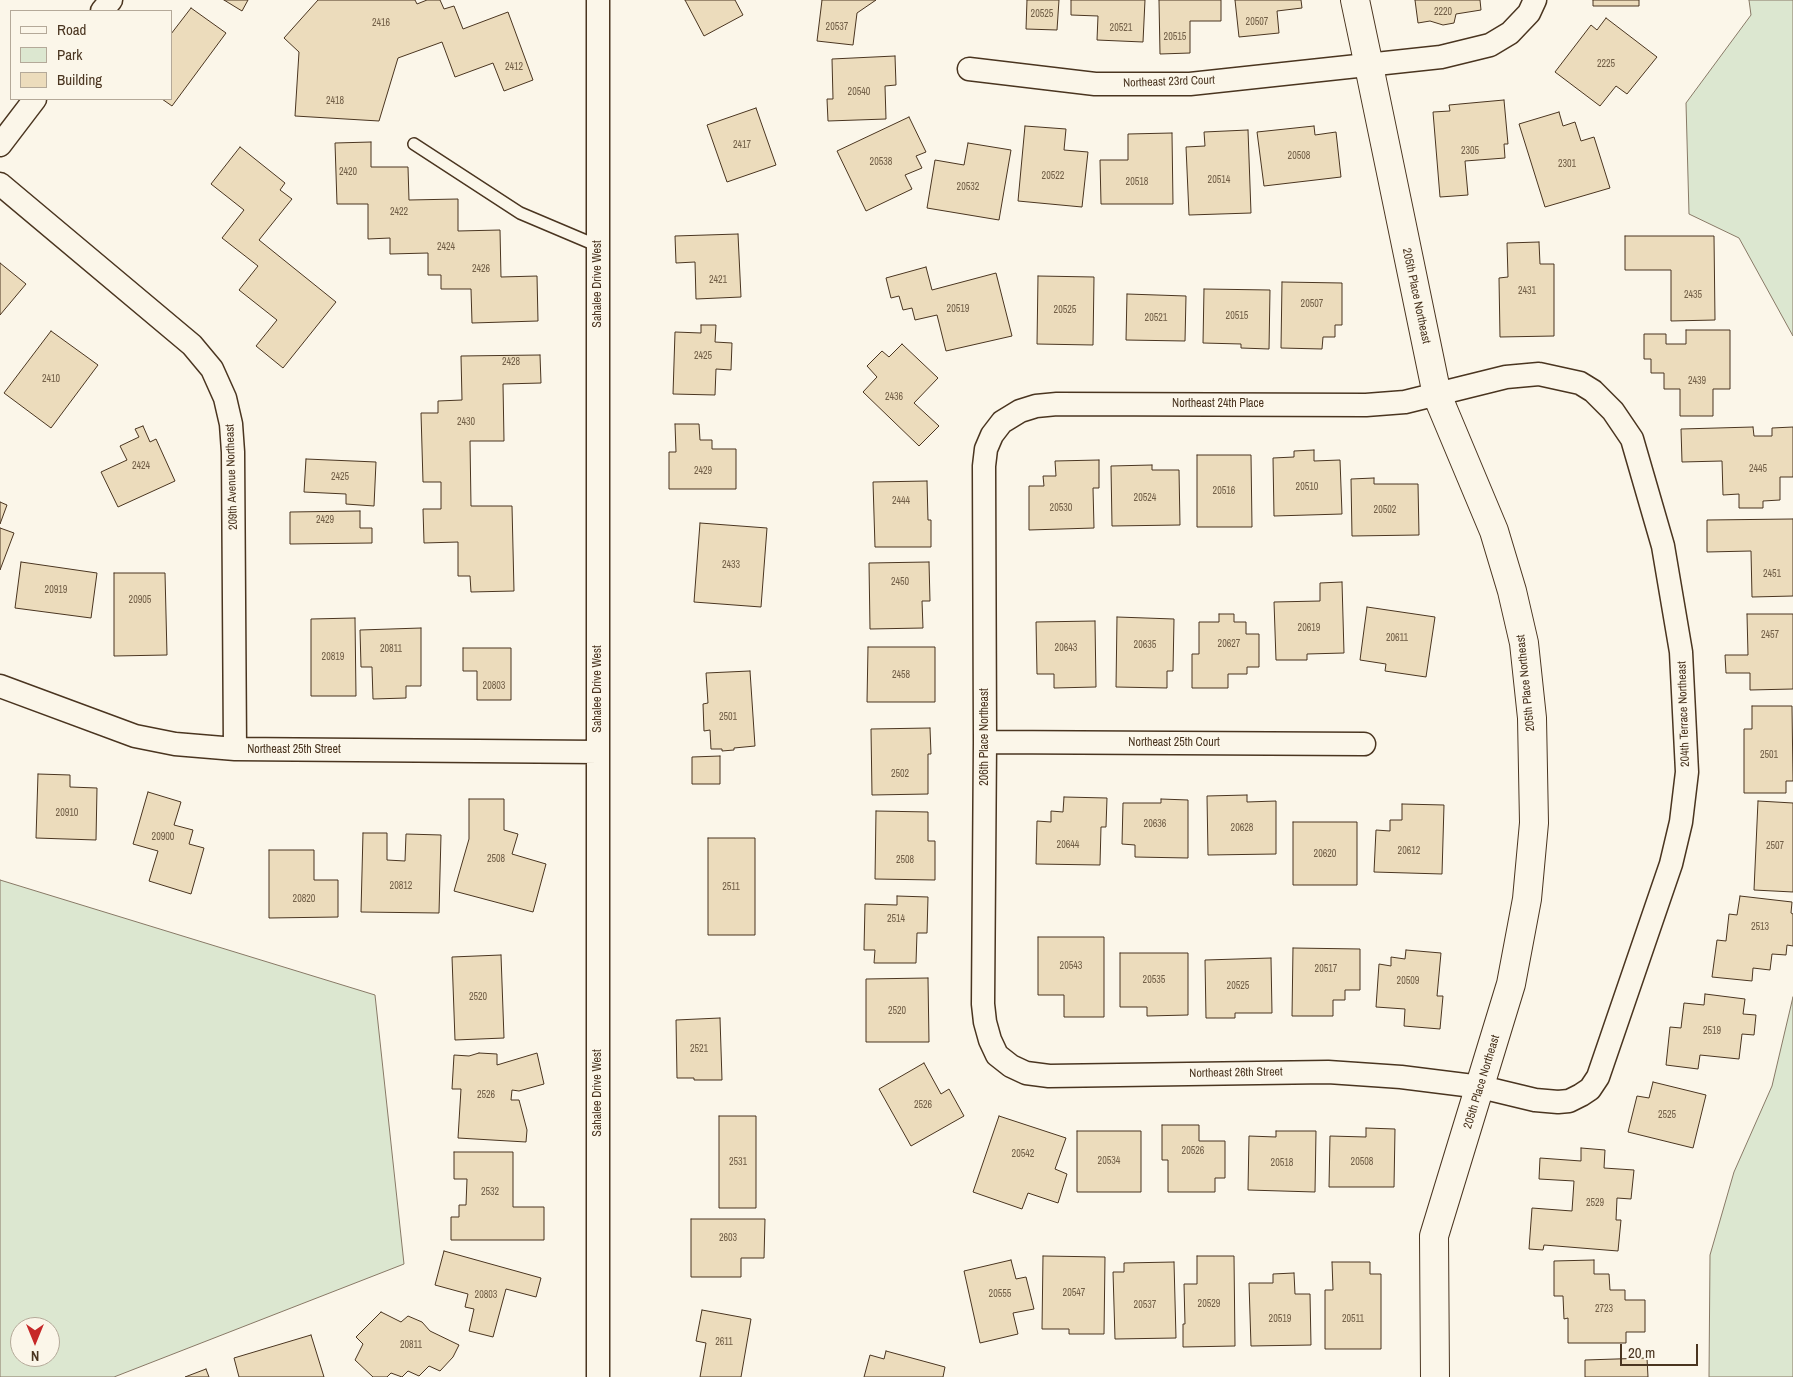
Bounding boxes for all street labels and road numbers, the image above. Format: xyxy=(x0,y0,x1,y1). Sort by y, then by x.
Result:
street label: Northeast 23rd Court xyxy=(1123,73,1215,91)
street label: Sahalee Drive West xyxy=(591,240,605,328)
street label: 205th Place Northeast xyxy=(1399,247,1433,345)
street label: Northeast 24th Place xyxy=(1172,397,1264,411)
street label: 209th Avenue Northeast xyxy=(223,424,241,530)
street label: 205th Place Northeast xyxy=(1514,634,1538,732)
street label: Sahalee Drive West xyxy=(591,645,605,733)
street label: 204th Terrace Northeast xyxy=(1675,661,1693,767)
street label: 206th Place Northeast xyxy=(978,688,992,786)
street label: Northeast 25th Court xyxy=(1128,736,1220,750)
street label: Northeast 25th Street xyxy=(247,743,341,757)
street label: 205th Place Northeast xyxy=(1461,1033,1503,1131)
street label: Sahalee Drive West xyxy=(591,1049,605,1137)
street label: Northeast 26th Street xyxy=(1189,1065,1283,1081)

